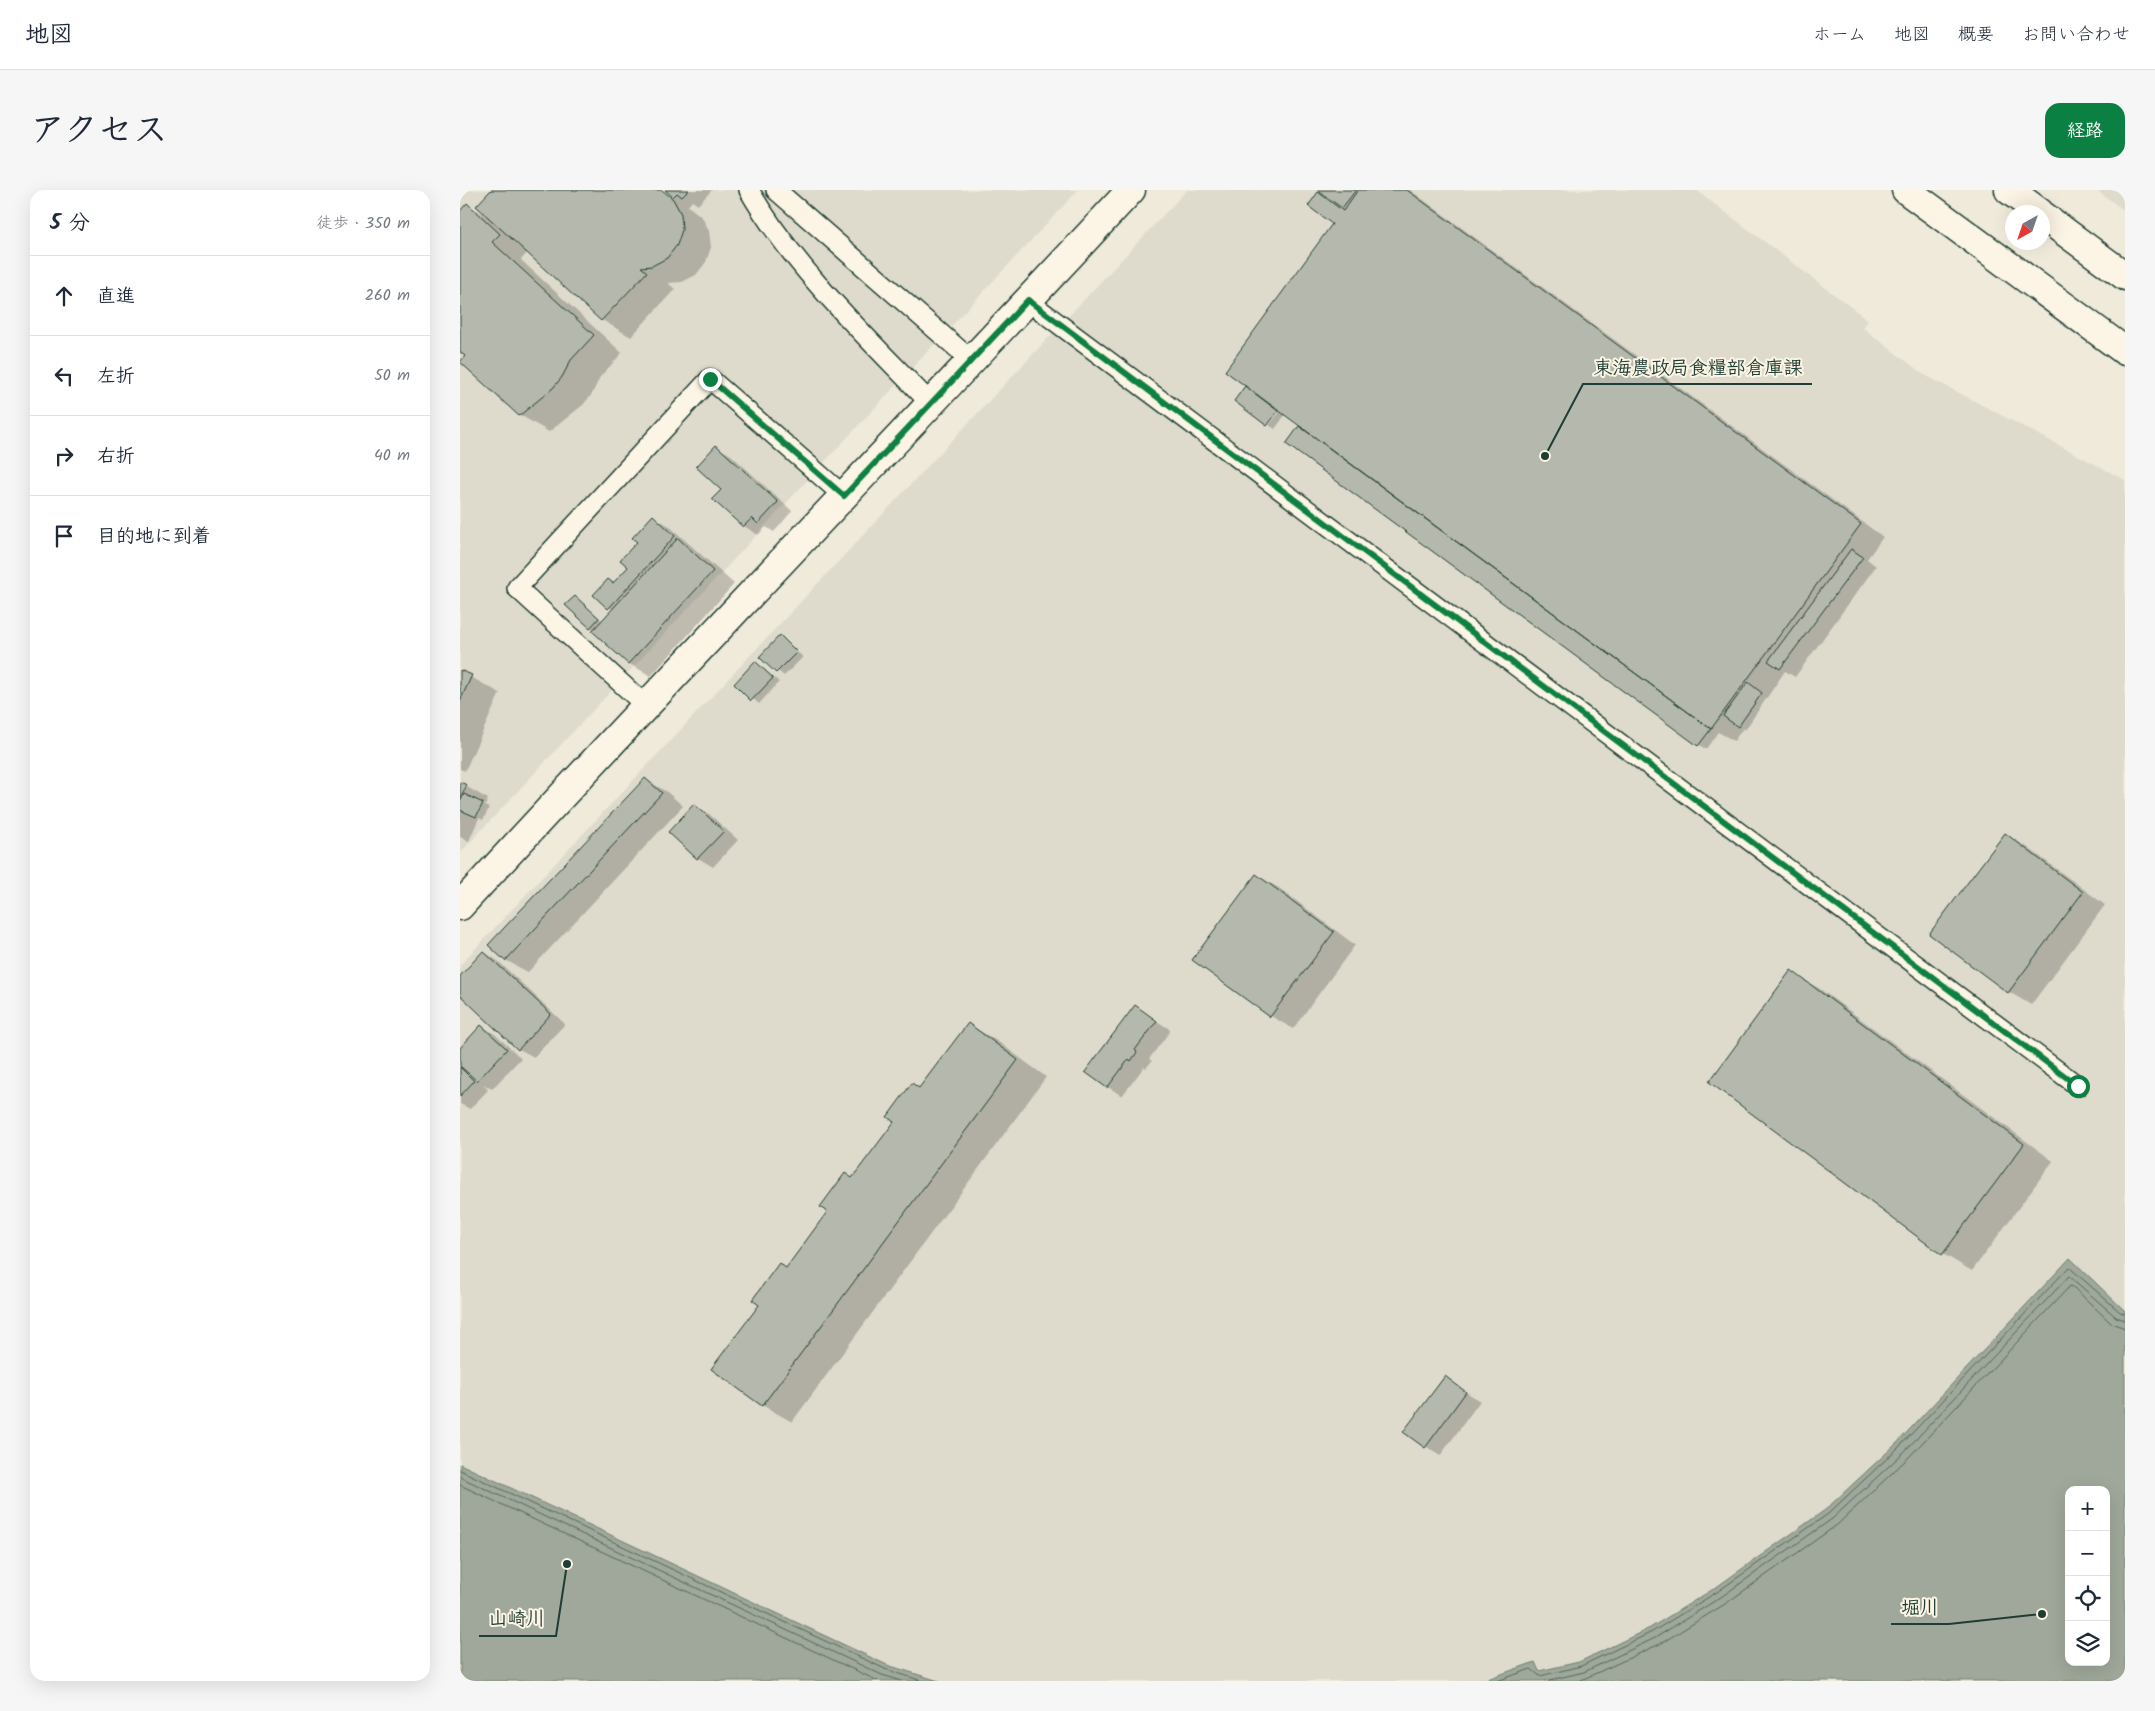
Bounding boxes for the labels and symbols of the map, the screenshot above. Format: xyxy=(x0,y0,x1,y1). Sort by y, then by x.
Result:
north arrow xyxy=(2005,205,2050,250)
callout: 東海農政局食糧部倉庫課 xyxy=(1583,350,1812,384)
text: 東海農政局食糧部倉庫課 xyxy=(1593,354,1803,384)
route end xyxy=(699,368,722,391)
route start xyxy=(2067,1075,2090,1098)
callout: 堀川 xyxy=(1891,1590,1949,1624)
text: 堀川 xyxy=(1901,1594,1939,1624)
callout: 山崎川 xyxy=(479,1602,556,1636)
text: 山崎川 xyxy=(488,1605,546,1635)

